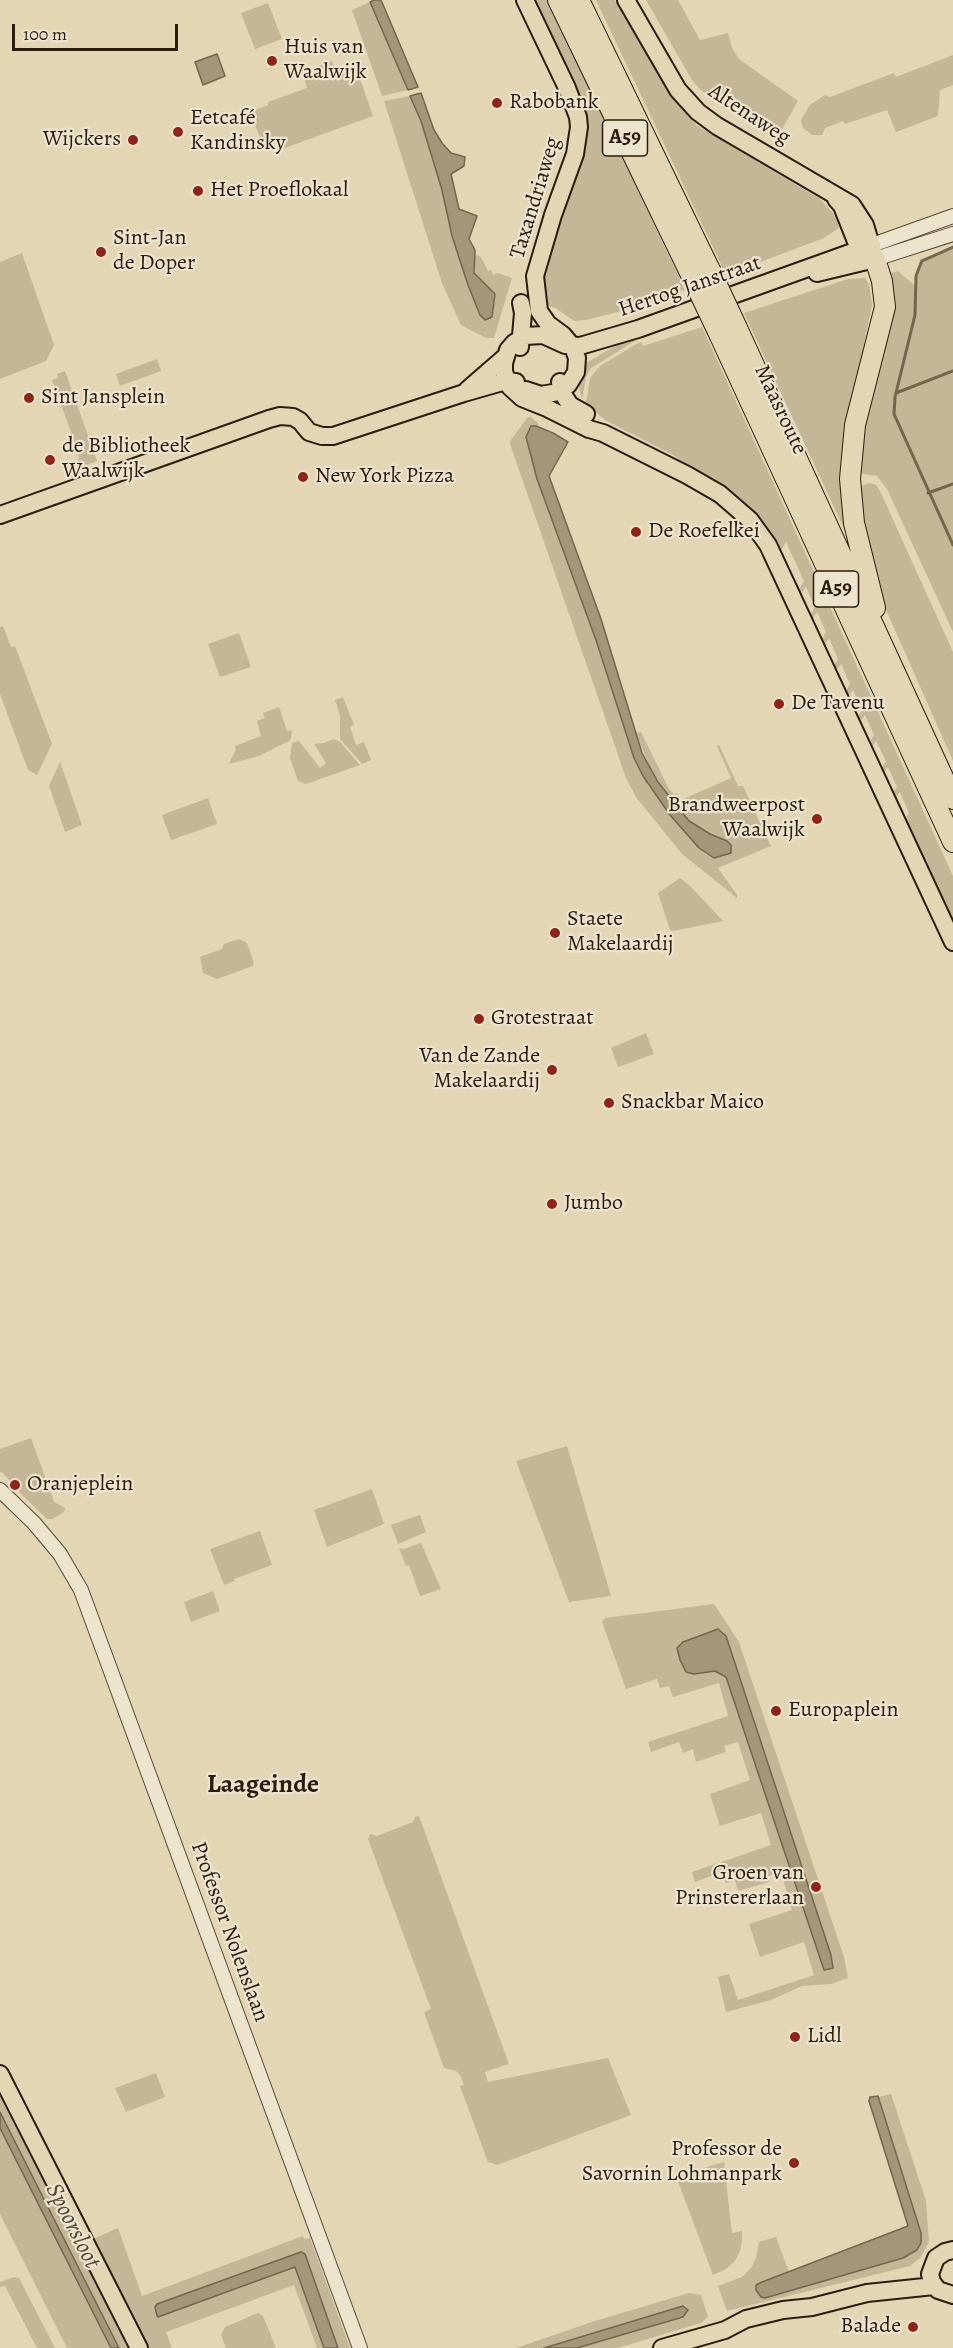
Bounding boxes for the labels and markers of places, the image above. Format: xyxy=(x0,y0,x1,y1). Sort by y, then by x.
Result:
place label: Huis van Waalwijk xyxy=(284,35,367,86)
marker: Huis van Waalwijk xyxy=(265,54,279,68)
place label: Rabobank xyxy=(509,90,599,116)
marker: Rabobank xyxy=(490,96,504,110)
place label: Eetcafé Kandinsky xyxy=(190,106,286,158)
marker: Eetcafé Kandinsky xyxy=(171,125,185,139)
place label: Wijckers xyxy=(43,127,121,153)
marker: Wijckers xyxy=(126,133,140,147)
place label: Het Proeflokaal xyxy=(210,178,348,204)
marker: Het Proeflokaal xyxy=(191,184,205,198)
place label: Sint-Jan de Doper xyxy=(113,226,195,278)
marker: Sint-Jan de Doper xyxy=(94,245,108,259)
place label: Sint Jansplein xyxy=(41,385,165,411)
marker: Sint Jansplein xyxy=(22,391,36,405)
place label: de Bibliotheek Waalwijk xyxy=(62,434,191,486)
marker: de Bibliotheek Waalwijk xyxy=(43,453,57,467)
place label: New York Pizza xyxy=(315,464,454,490)
marker: New York Pizza xyxy=(296,470,310,484)
place label: De Roefelkei xyxy=(648,519,760,545)
marker: De Roefelkei xyxy=(629,525,643,539)
place label: De Tavenu xyxy=(791,691,885,717)
marker: De Tavenu xyxy=(772,697,786,711)
place label: Brandweerpost Waalwijk xyxy=(668,793,805,844)
marker: Brandweerpost Waalwijk xyxy=(810,812,824,826)
place label: Staete Makelaardij xyxy=(567,907,674,958)
marker: Staete Makelaardij xyxy=(548,926,562,940)
place label: Grotestraat xyxy=(491,1006,594,1032)
marker: Grotestraat xyxy=(472,1012,486,1026)
place label: Van de Zande Makelaardij xyxy=(419,1044,540,1096)
marker: Van de Zande Makelaardij xyxy=(545,1063,559,1077)
place label: Snackbar Maico xyxy=(621,1090,764,1116)
marker: Snackbar Maico xyxy=(602,1096,616,1110)
place label: Jumbo xyxy=(564,1191,623,1217)
marker: Jumbo xyxy=(545,1197,559,1211)
place label: Oranjeplein xyxy=(27,1472,133,1498)
marker: Oranjeplein xyxy=(8,1478,22,1492)
place label: Europaplein xyxy=(788,1698,899,1724)
marker: Europaplein xyxy=(769,1704,783,1718)
place label: Groen van Prinstererlaan xyxy=(675,1861,804,1912)
marker: Groen van Prinstererlaan xyxy=(809,1880,823,1894)
place label: Lidl xyxy=(807,2024,842,2050)
marker: Lidl xyxy=(788,2030,802,2044)
place label: Professor de Savornin Lohmanpark xyxy=(582,2137,782,2188)
marker: Professor de Savornin Lohmanpark xyxy=(787,2156,801,2170)
place label: Balade xyxy=(840,2314,901,2340)
marker: Balade xyxy=(906,2320,920,2334)

